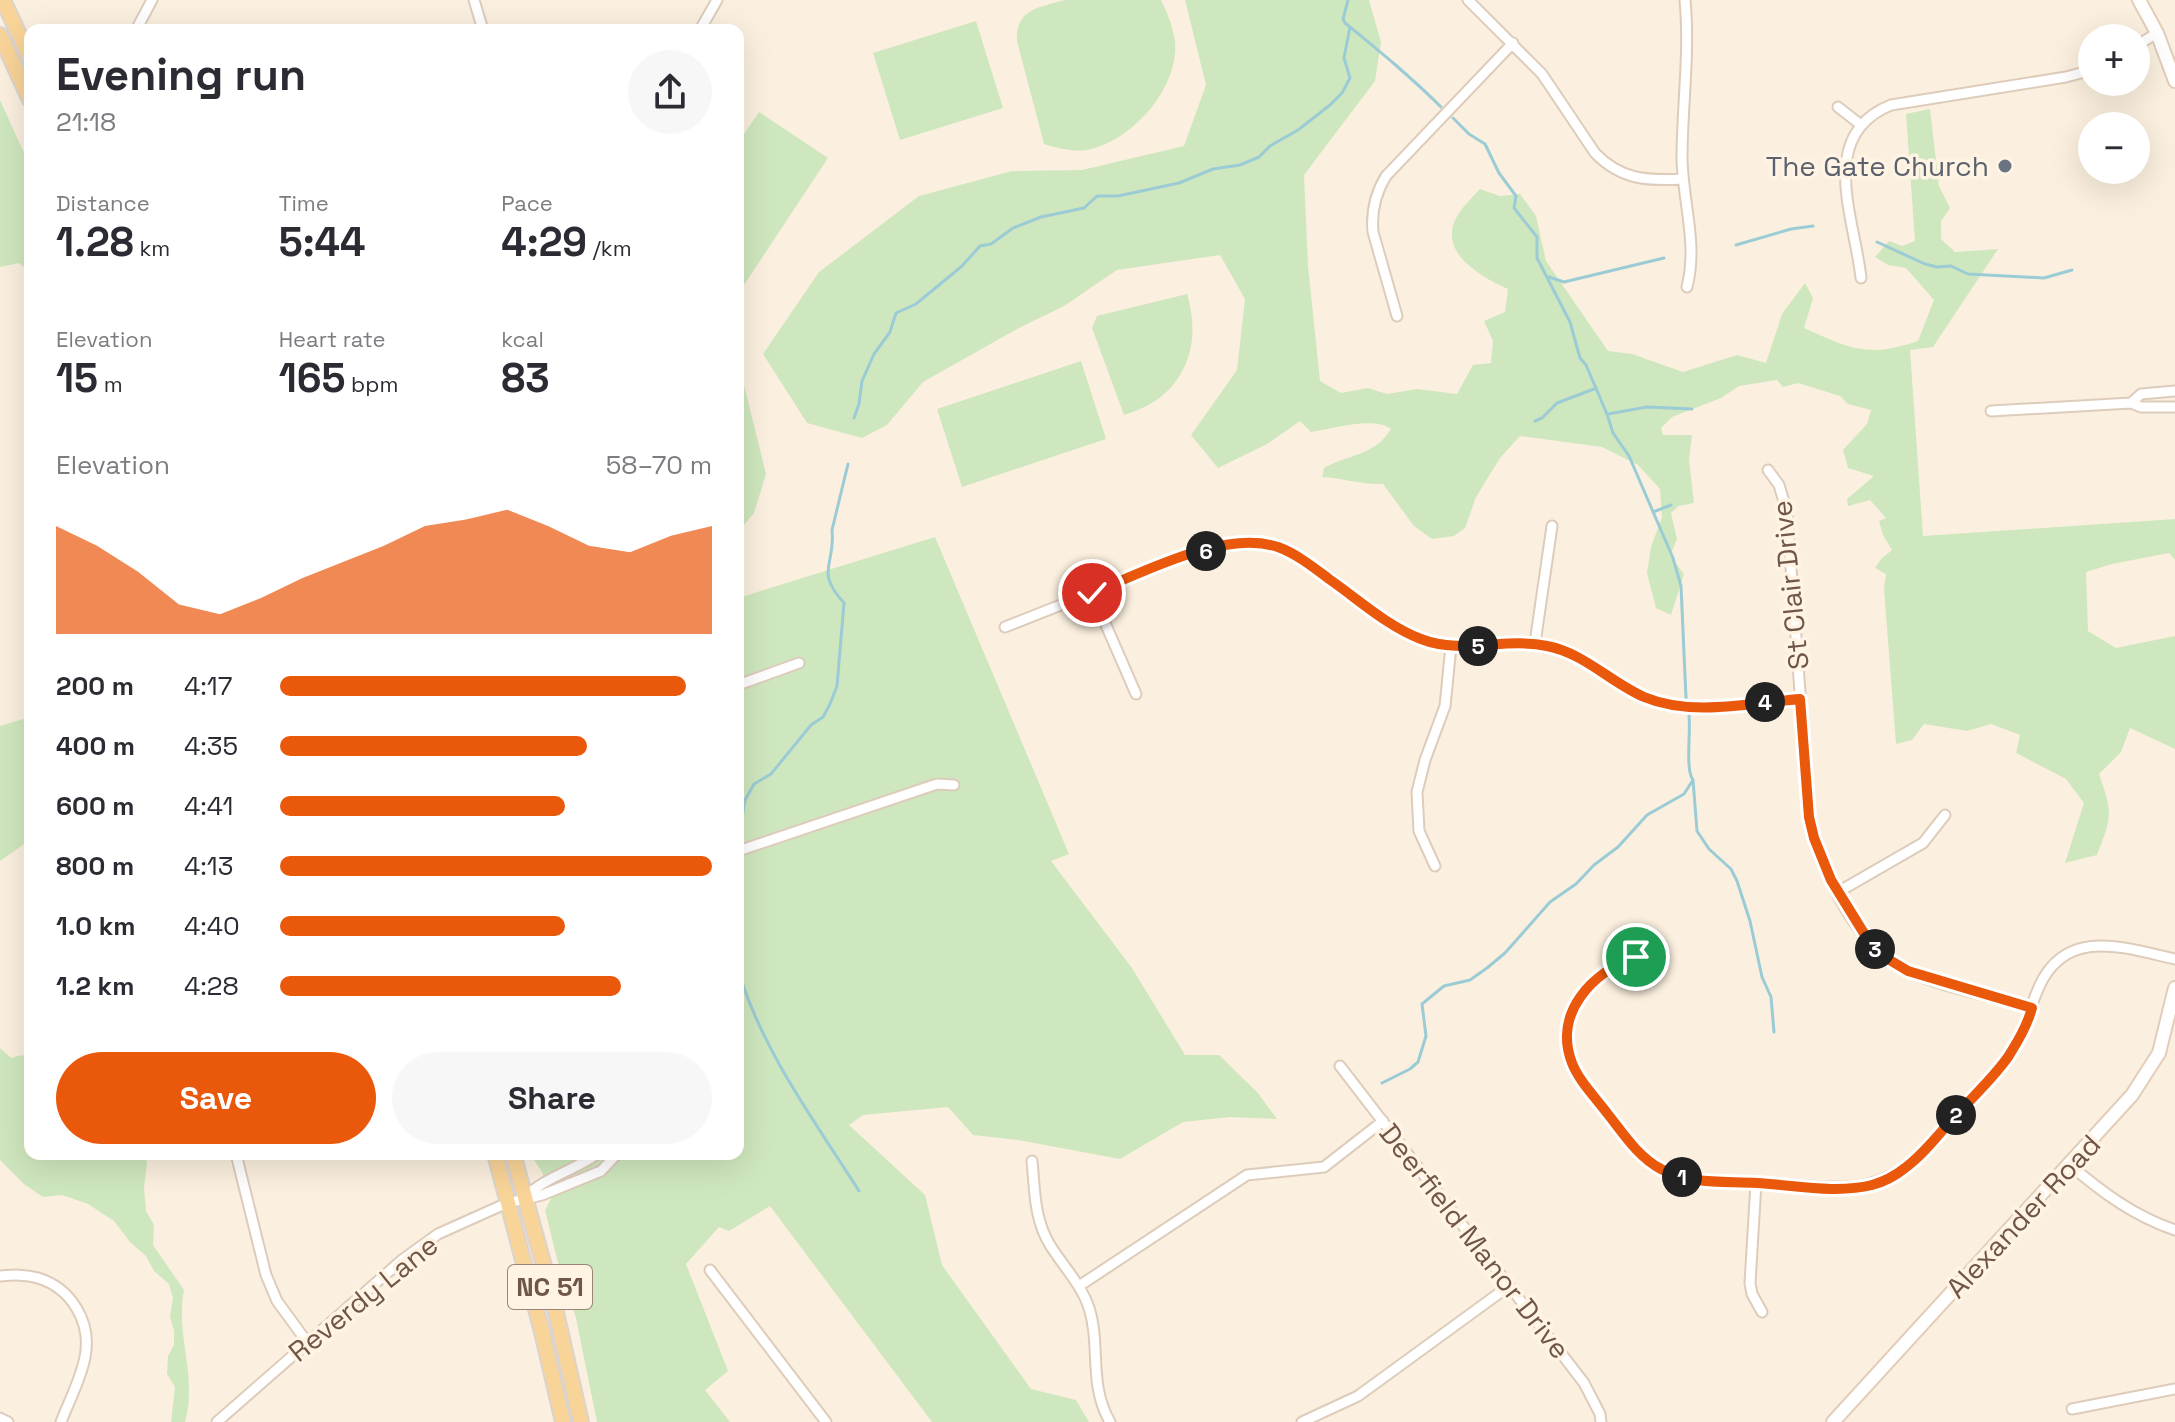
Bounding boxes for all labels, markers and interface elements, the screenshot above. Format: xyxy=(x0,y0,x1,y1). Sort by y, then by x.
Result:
map controls xyxy=(2078,24,2150,184)
button: + xyxy=(2078,24,2150,96)
text: Evening run xyxy=(56,47,306,103)
button: share xyxy=(628,50,712,134)
text: 21:18 xyxy=(56,105,116,139)
button: − xyxy=(2078,112,2150,184)
place label: The Gate Church xyxy=(1766,148,1989,184)
marker: The Gate Church xyxy=(1996,157,2014,175)
text: Distance xyxy=(56,189,150,217)
text: Time xyxy=(279,189,329,217)
text: Pace xyxy=(501,189,553,217)
text: 1.28 xyxy=(56,217,134,268)
text: 5:44 xyxy=(279,217,365,268)
text: 4:29 xyxy=(501,217,587,268)
text: km xyxy=(134,234,170,262)
text: /km xyxy=(587,234,632,262)
text: Elevation xyxy=(56,325,152,353)
text: Heart rate xyxy=(279,325,385,353)
text: kcal xyxy=(501,325,544,353)
text: 15 xyxy=(56,353,98,404)
text: 165 xyxy=(279,353,345,404)
text: 83 xyxy=(501,353,550,404)
text: m xyxy=(98,370,123,398)
text: bpm xyxy=(345,370,398,398)
text: Elevation xyxy=(56,448,170,482)
text: 58–70 m xyxy=(606,448,712,482)
street label: St Clair Drive xyxy=(1763,499,1817,671)
pin: 6 xyxy=(1186,531,1226,571)
text: 6 xyxy=(1199,537,1213,565)
pin xyxy=(1058,559,1126,627)
icon: check xyxy=(1070,571,1114,615)
pin: 5 xyxy=(1458,626,1498,666)
text: 5 xyxy=(1471,632,1485,660)
text: 200 m xyxy=(56,669,134,703)
text: 4:17 xyxy=(184,669,232,703)
pin: 4 xyxy=(1745,682,1785,722)
text: 4 xyxy=(1758,688,1772,716)
text: 400 m xyxy=(56,729,135,763)
text: 4:35 xyxy=(184,729,238,763)
text: 600 m xyxy=(56,789,135,823)
text: 4:41 xyxy=(184,789,233,823)
text: 800 m xyxy=(56,849,134,883)
text: 4:13 xyxy=(184,849,233,883)
text: 1.0 km xyxy=(56,909,136,943)
text: 4:40 xyxy=(184,909,240,943)
pin xyxy=(1602,923,1670,991)
pin: 3 xyxy=(1855,929,1895,969)
icon: arrive xyxy=(1614,935,1658,979)
text: 3 xyxy=(1868,935,1882,963)
text: 1.2 km xyxy=(56,969,134,1003)
text: 4:28 xyxy=(184,969,239,1003)
button: Save xyxy=(56,1052,376,1144)
button: Share xyxy=(392,1052,712,1144)
pin: 2 xyxy=(1936,1095,1976,1135)
text: 2 xyxy=(1949,1101,1963,1129)
street label: Deerfield Manor Drive xyxy=(1372,1116,1578,1366)
street label: Alexander Road xyxy=(1938,1127,2108,1305)
pin: 1 xyxy=(1662,1157,1702,1197)
text: 1 xyxy=(1677,1163,1687,1191)
street label: Reverdy Lane xyxy=(281,1227,445,1369)
road number: NC 51 xyxy=(508,1265,592,1309)

